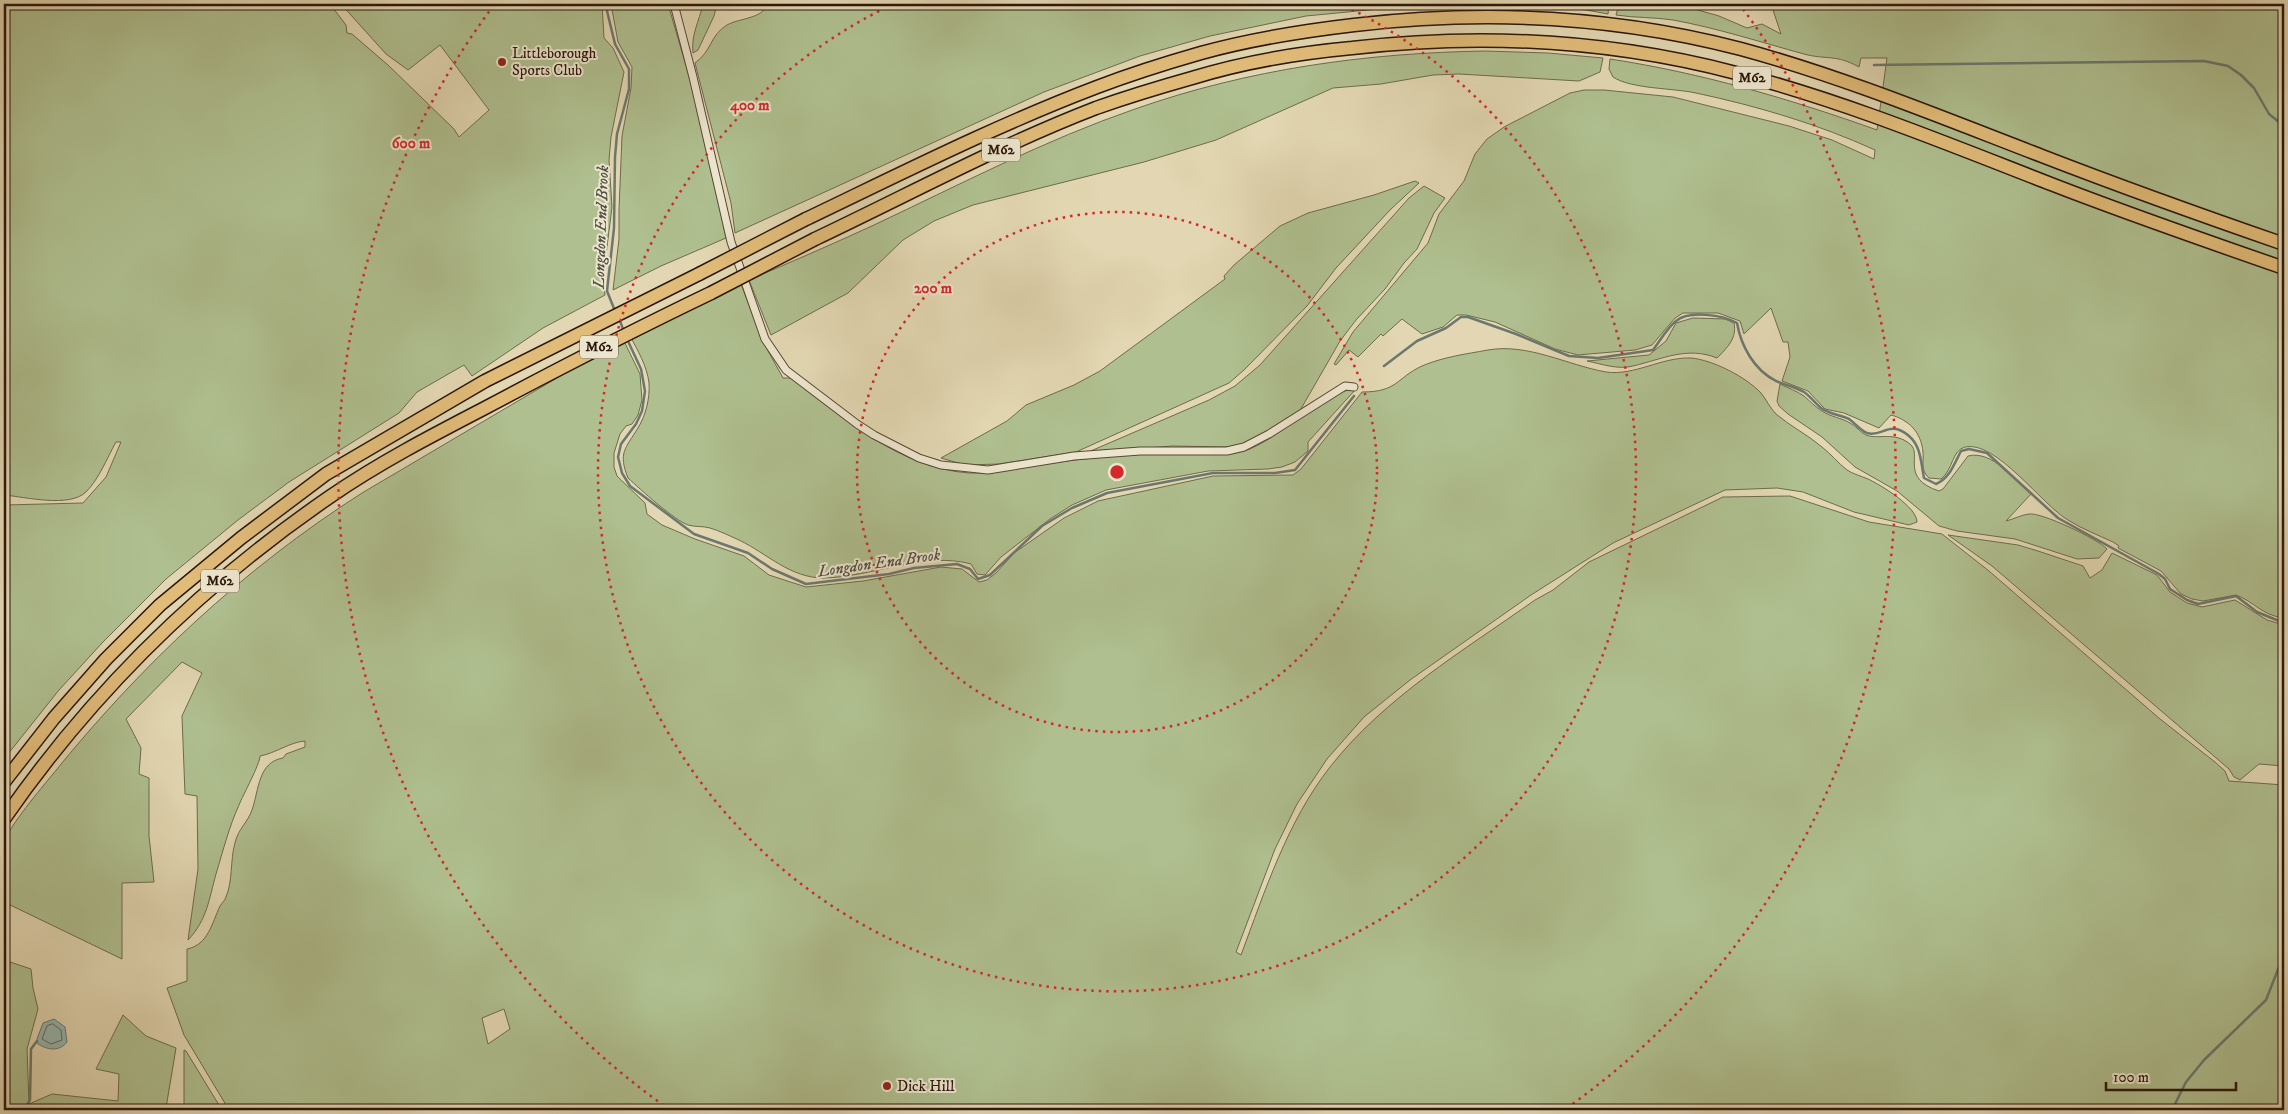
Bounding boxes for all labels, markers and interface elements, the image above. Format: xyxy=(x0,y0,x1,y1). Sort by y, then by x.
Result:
place label: Littleborough Sports Club xyxy=(512,44,597,80)
marker: Littleborough Sports Club xyxy=(496,56,508,68)
road number: M62 xyxy=(1733,66,1771,90)
text: 400 m xyxy=(729,96,770,115)
text: 600 m xyxy=(392,134,431,153)
road number: M62 xyxy=(982,138,1020,162)
water label: Longdon End Brook xyxy=(589,165,613,290)
text: 200 m xyxy=(914,279,953,298)
road number: M62 xyxy=(580,336,618,358)
centre of rings xyxy=(1108,463,1126,481)
water label: Longdon End Brook xyxy=(816,544,942,582)
road number: M62 xyxy=(201,570,239,592)
scale bar xyxy=(2106,1059,2236,1091)
text: 100 m xyxy=(2113,1068,2149,1087)
place label: Dick Hill xyxy=(897,1077,955,1096)
marker: Dick Hill xyxy=(881,1080,893,1092)

